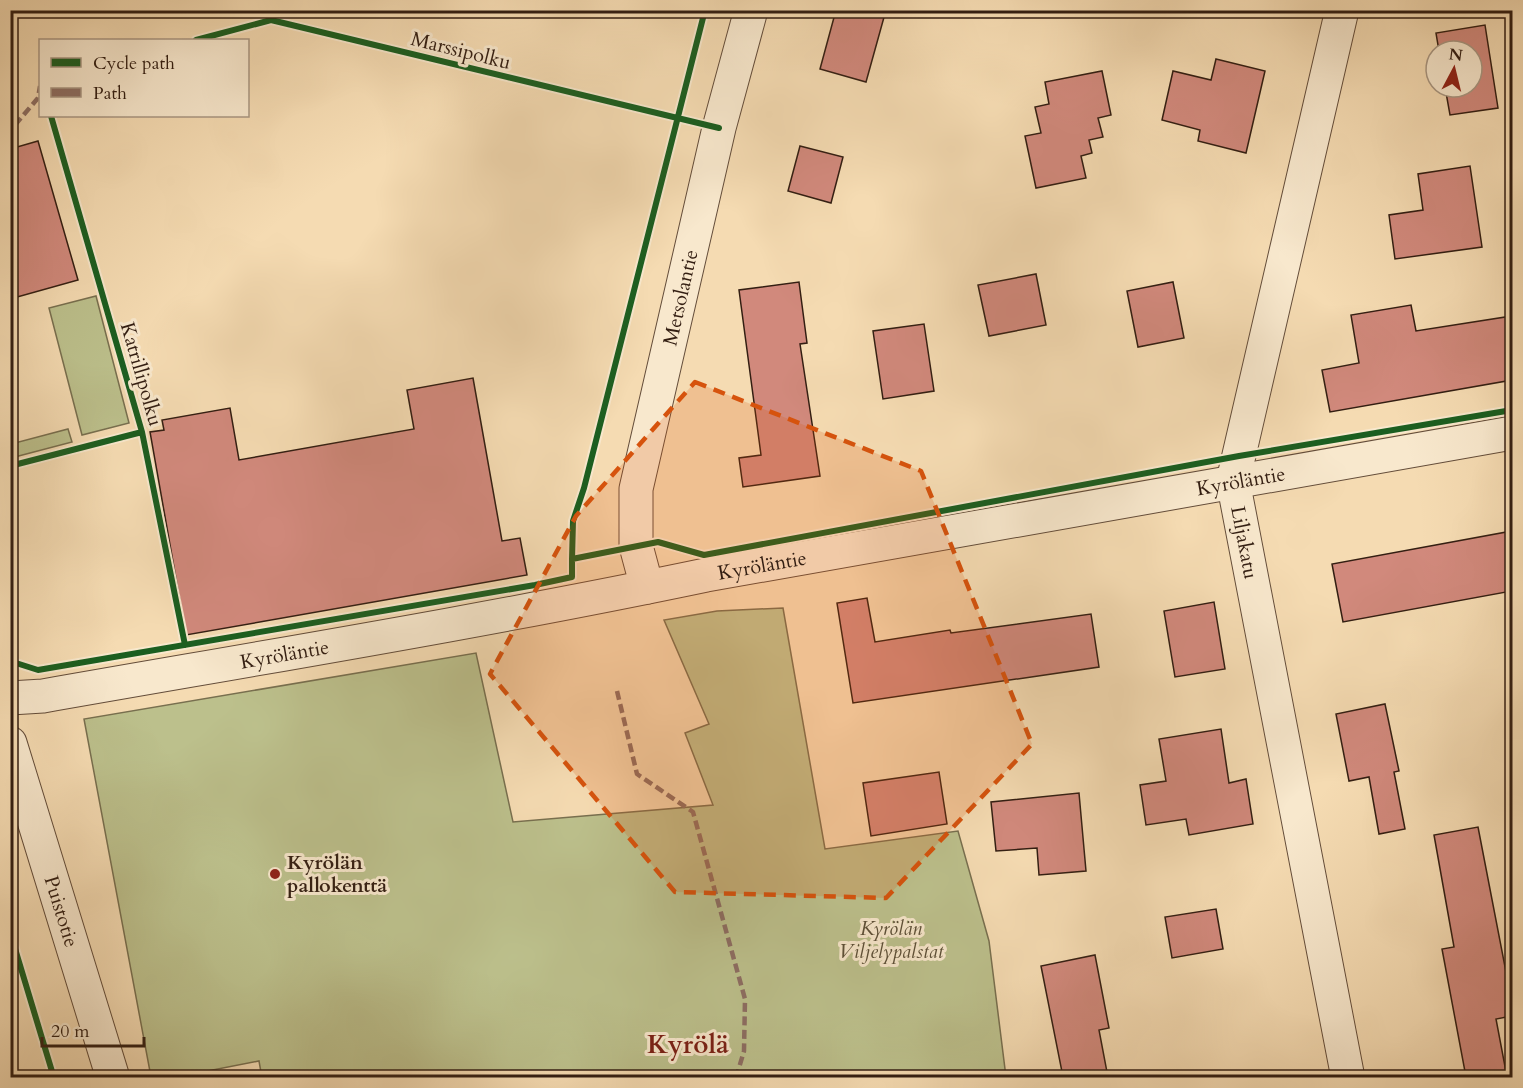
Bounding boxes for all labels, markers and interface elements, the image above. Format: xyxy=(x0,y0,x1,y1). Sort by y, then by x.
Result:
street label: Marssipolku xyxy=(408,25,514,76)
legend xyxy=(39,39,249,117)
north arrow xyxy=(1424,39,1484,99)
text: N xyxy=(1447,43,1464,67)
text: Cycle path xyxy=(93,51,175,76)
text: Path xyxy=(93,81,127,106)
street label: Metsolantie xyxy=(656,247,705,348)
street label: Katrillipolku xyxy=(114,319,169,429)
street label: Kyröläntie xyxy=(1194,460,1287,502)
street label: Liljakatu xyxy=(1224,504,1265,581)
street label: Kyröläntie xyxy=(716,545,809,587)
street label: Kyröläntie xyxy=(238,634,331,676)
place label: Kyrölän pallokenttä xyxy=(287,849,387,899)
marker: Kyrölän pallokenttä xyxy=(268,867,282,881)
street label: Puistotie xyxy=(38,872,85,950)
park label: Kyrölän Viljelypalstat xyxy=(839,915,945,965)
scale bar xyxy=(42,1010,144,1048)
text: 20 m xyxy=(51,1019,90,1044)
district label: Kyrölä xyxy=(647,1027,729,1062)

